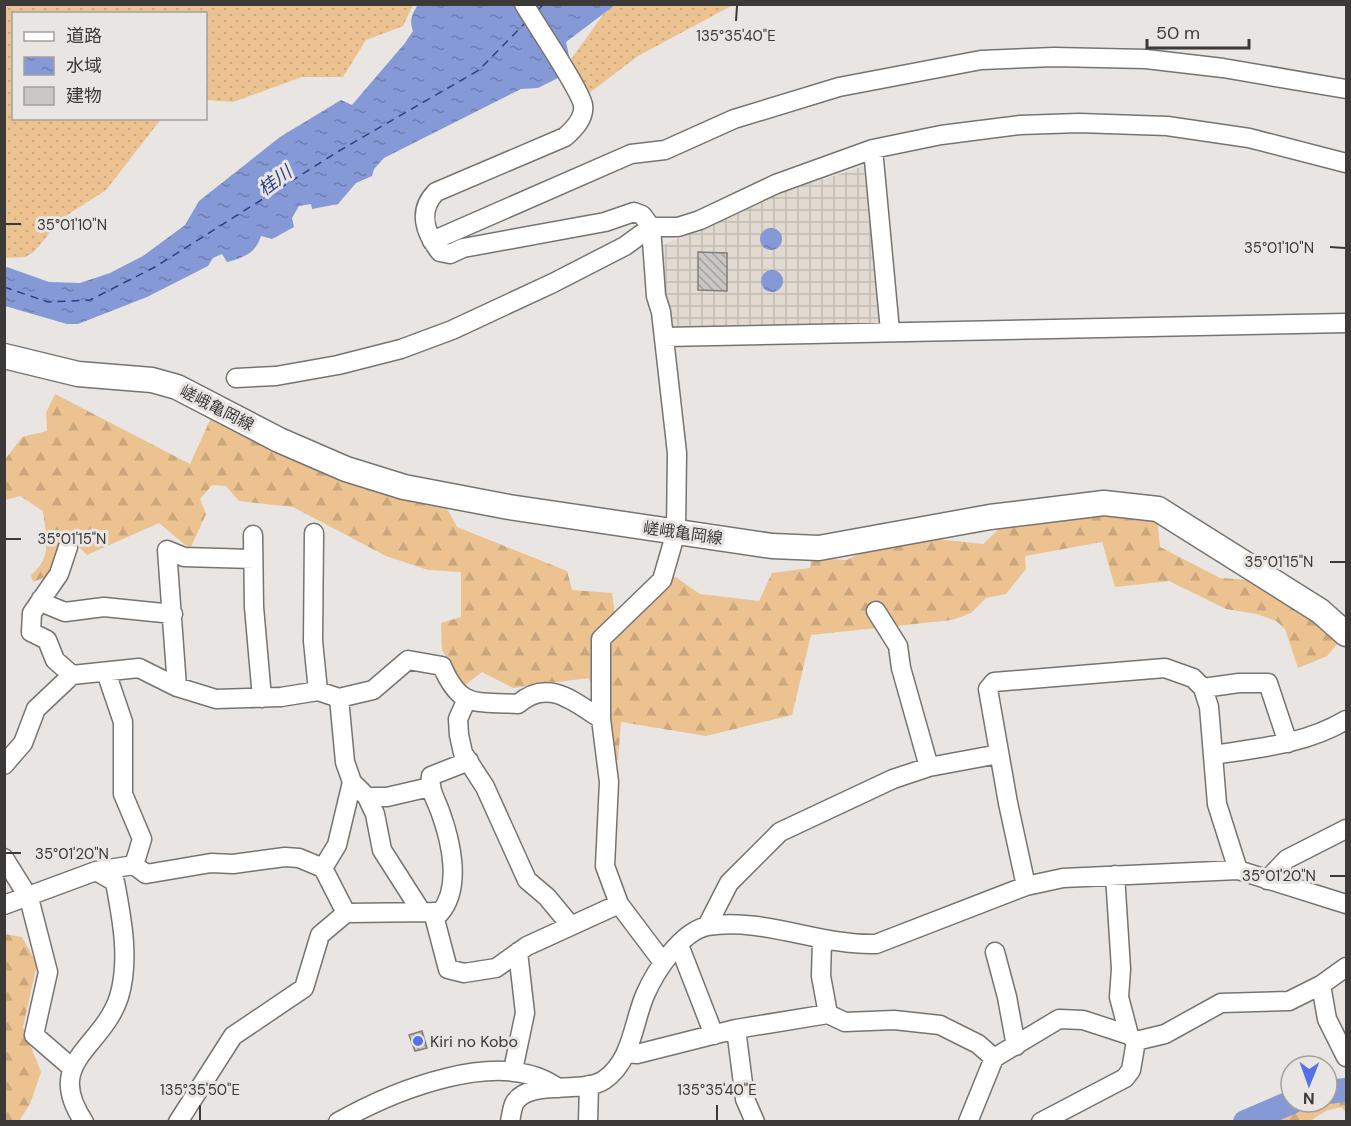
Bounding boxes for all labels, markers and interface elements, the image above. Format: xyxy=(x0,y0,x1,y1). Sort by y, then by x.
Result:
legend xyxy=(12,12,207,120)
scale bar xyxy=(1147,12,1249,50)
text: 50 m xyxy=(1156,21,1200,45)
text: 道路 xyxy=(66,24,102,48)
text: 135°35'40"E xyxy=(696,26,776,46)
text: 水域 xyxy=(66,54,102,78)
text: 建物 xyxy=(66,84,102,108)
water label: 桂川 xyxy=(253,159,298,201)
text: 35°01'10"N xyxy=(37,215,107,235)
text: 35°01'10"N xyxy=(1244,238,1314,258)
street label: 嵯峨亀岡線 xyxy=(177,380,257,436)
street label: 嵯峨亀岡線 xyxy=(642,517,724,549)
text: 35°01'15"N xyxy=(38,529,106,549)
text: 35°01'15"N xyxy=(1245,552,1313,572)
text: 35°01'20"N xyxy=(35,844,109,864)
text: 35°01'20"N xyxy=(1242,866,1316,886)
place label: Kiri no Kobo xyxy=(430,1031,518,1052)
marker: Kiri no Kobo xyxy=(411,1034,425,1048)
north arrow xyxy=(1279,1054,1339,1114)
text: 135°35'50"E xyxy=(160,1080,240,1100)
text: 135°35'40"E xyxy=(677,1080,757,1100)
text: N xyxy=(1303,1088,1315,1109)

